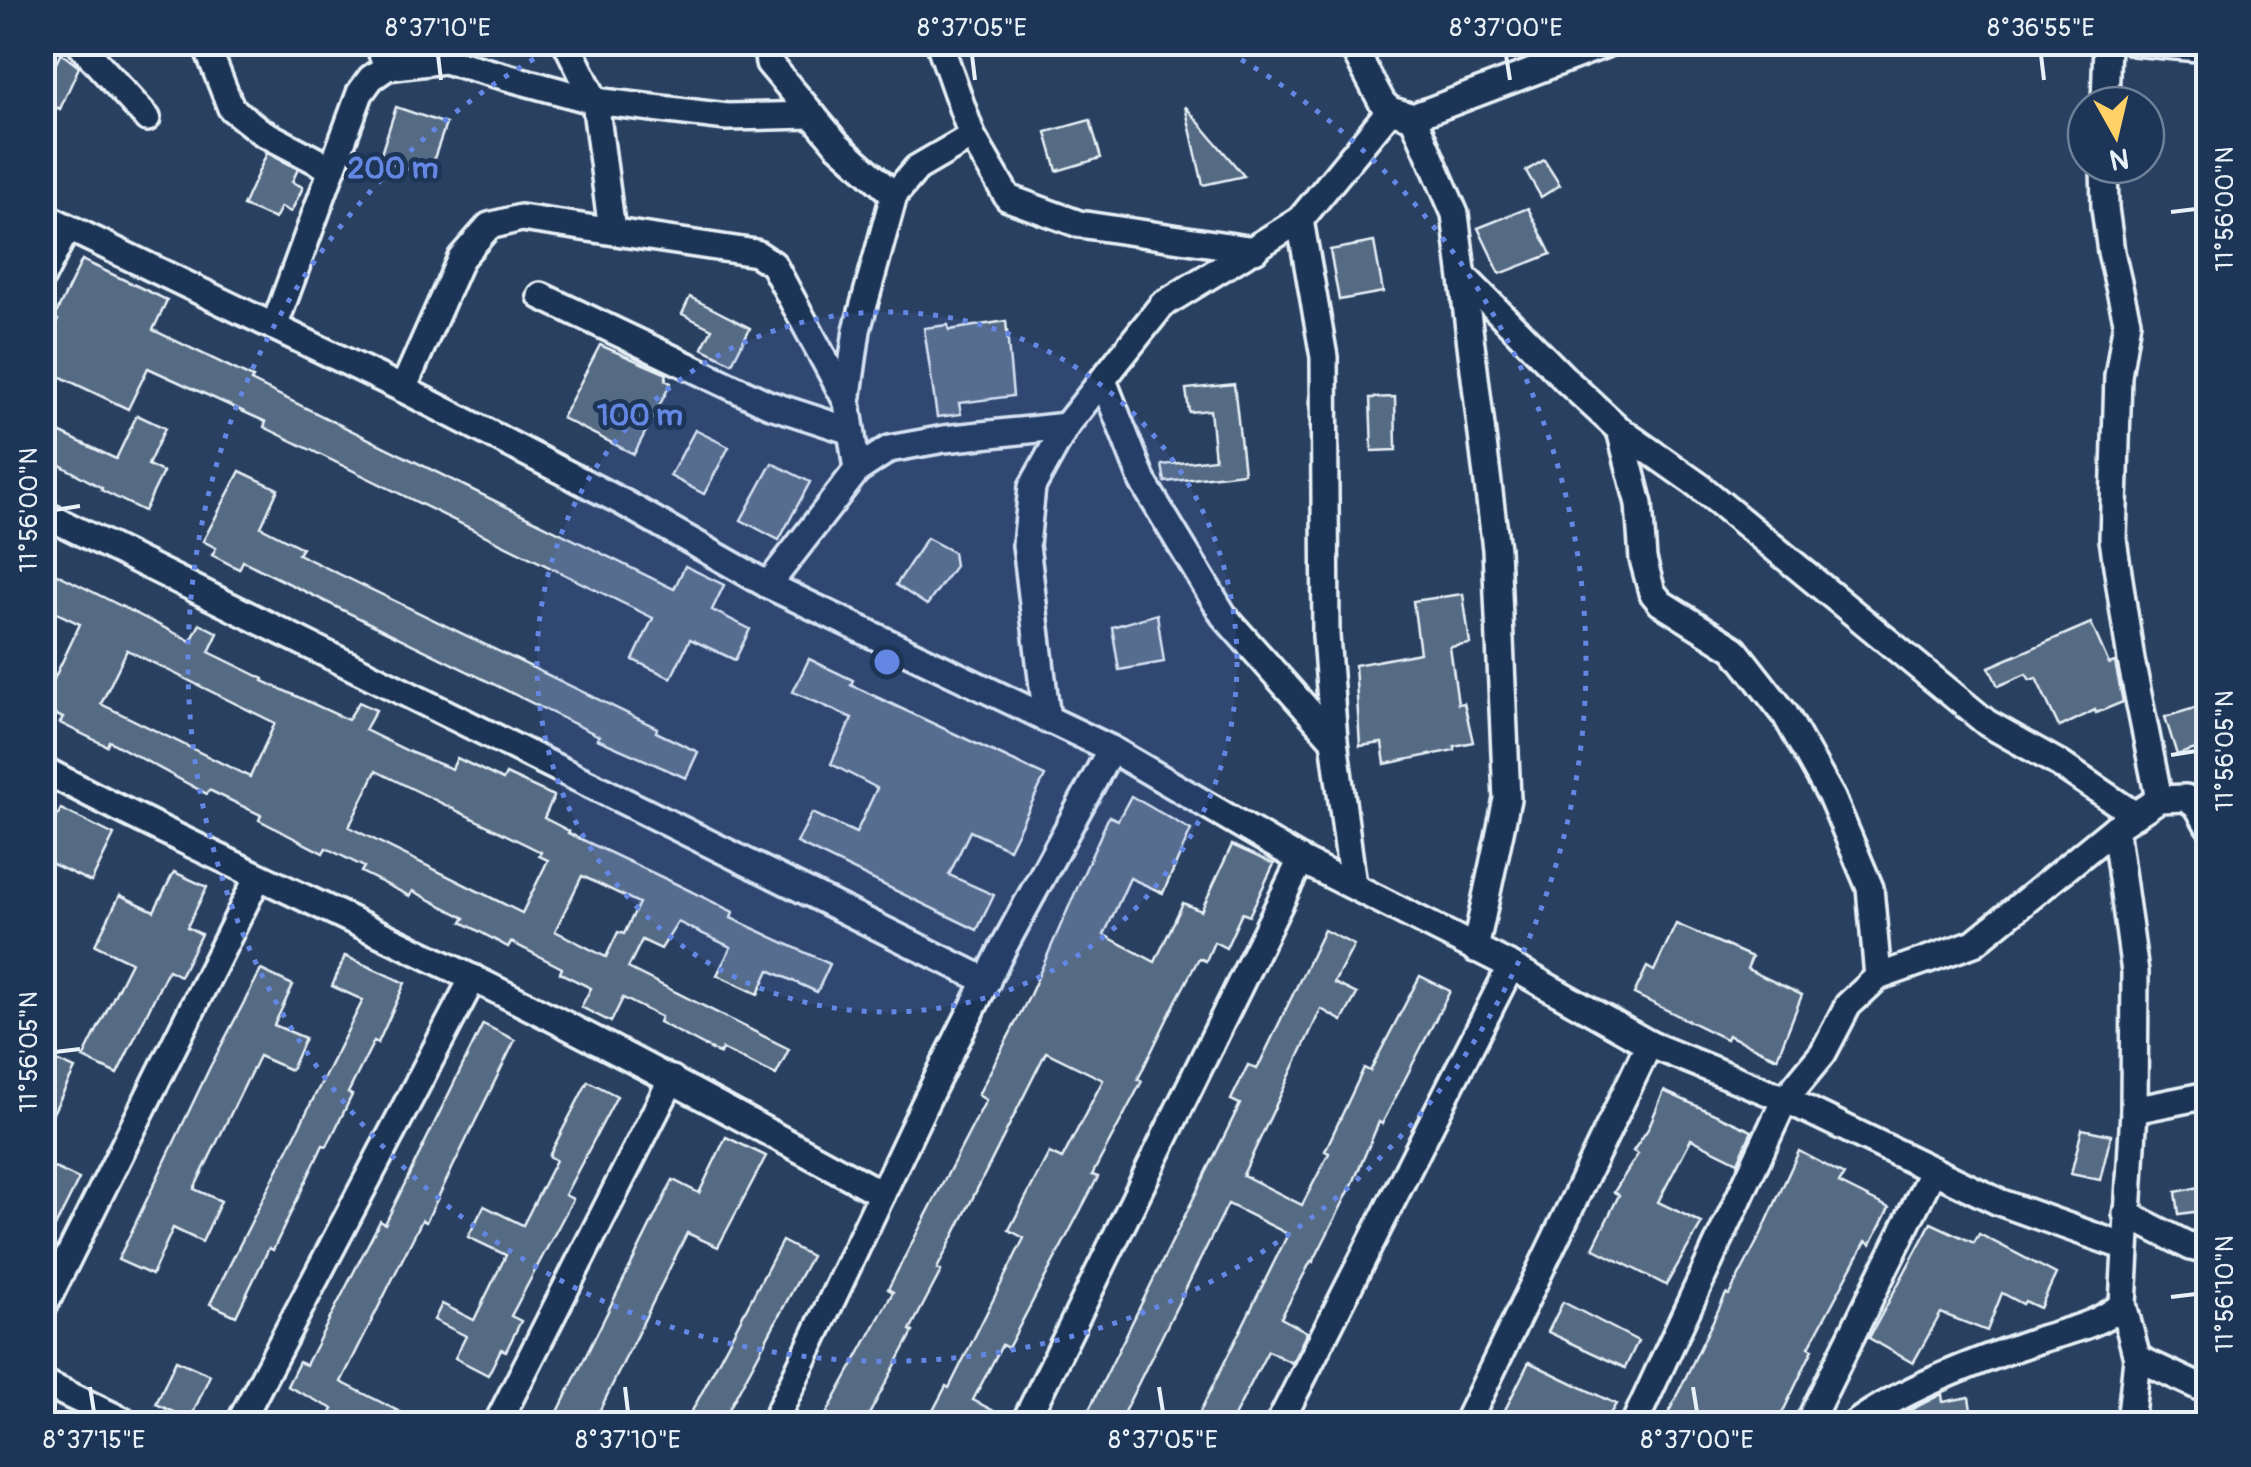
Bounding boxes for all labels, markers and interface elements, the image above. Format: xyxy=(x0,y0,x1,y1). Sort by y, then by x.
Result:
text: 8°37'10"E xyxy=(385,13,491,44)
text: 8°37'05"E xyxy=(917,13,1027,44)
text: 8°37'00"E xyxy=(1450,13,1562,44)
text: 8°36'55"E xyxy=(1987,13,2095,44)
north arrow xyxy=(2066,85,2166,185)
text: N xyxy=(2107,140,2131,177)
text: 11°56'00"N xyxy=(2210,147,2241,271)
text: 200 m xyxy=(348,150,438,187)
text: 100 m xyxy=(597,397,683,434)
text: 11°56'00"N xyxy=(14,448,45,572)
centre of rings xyxy=(869,644,905,680)
text: 11°56'05"N xyxy=(2210,690,2241,812)
text: 11°56'05"N xyxy=(14,991,45,1113)
text: 11°56'10"N xyxy=(2210,1235,2241,1353)
text: 8°37'15"E xyxy=(43,1425,145,1456)
text: 8°37'10"E xyxy=(575,1425,681,1456)
text: 8°37'05"E xyxy=(1108,1425,1218,1456)
text: 8°37'00"E xyxy=(1641,1425,1753,1456)

